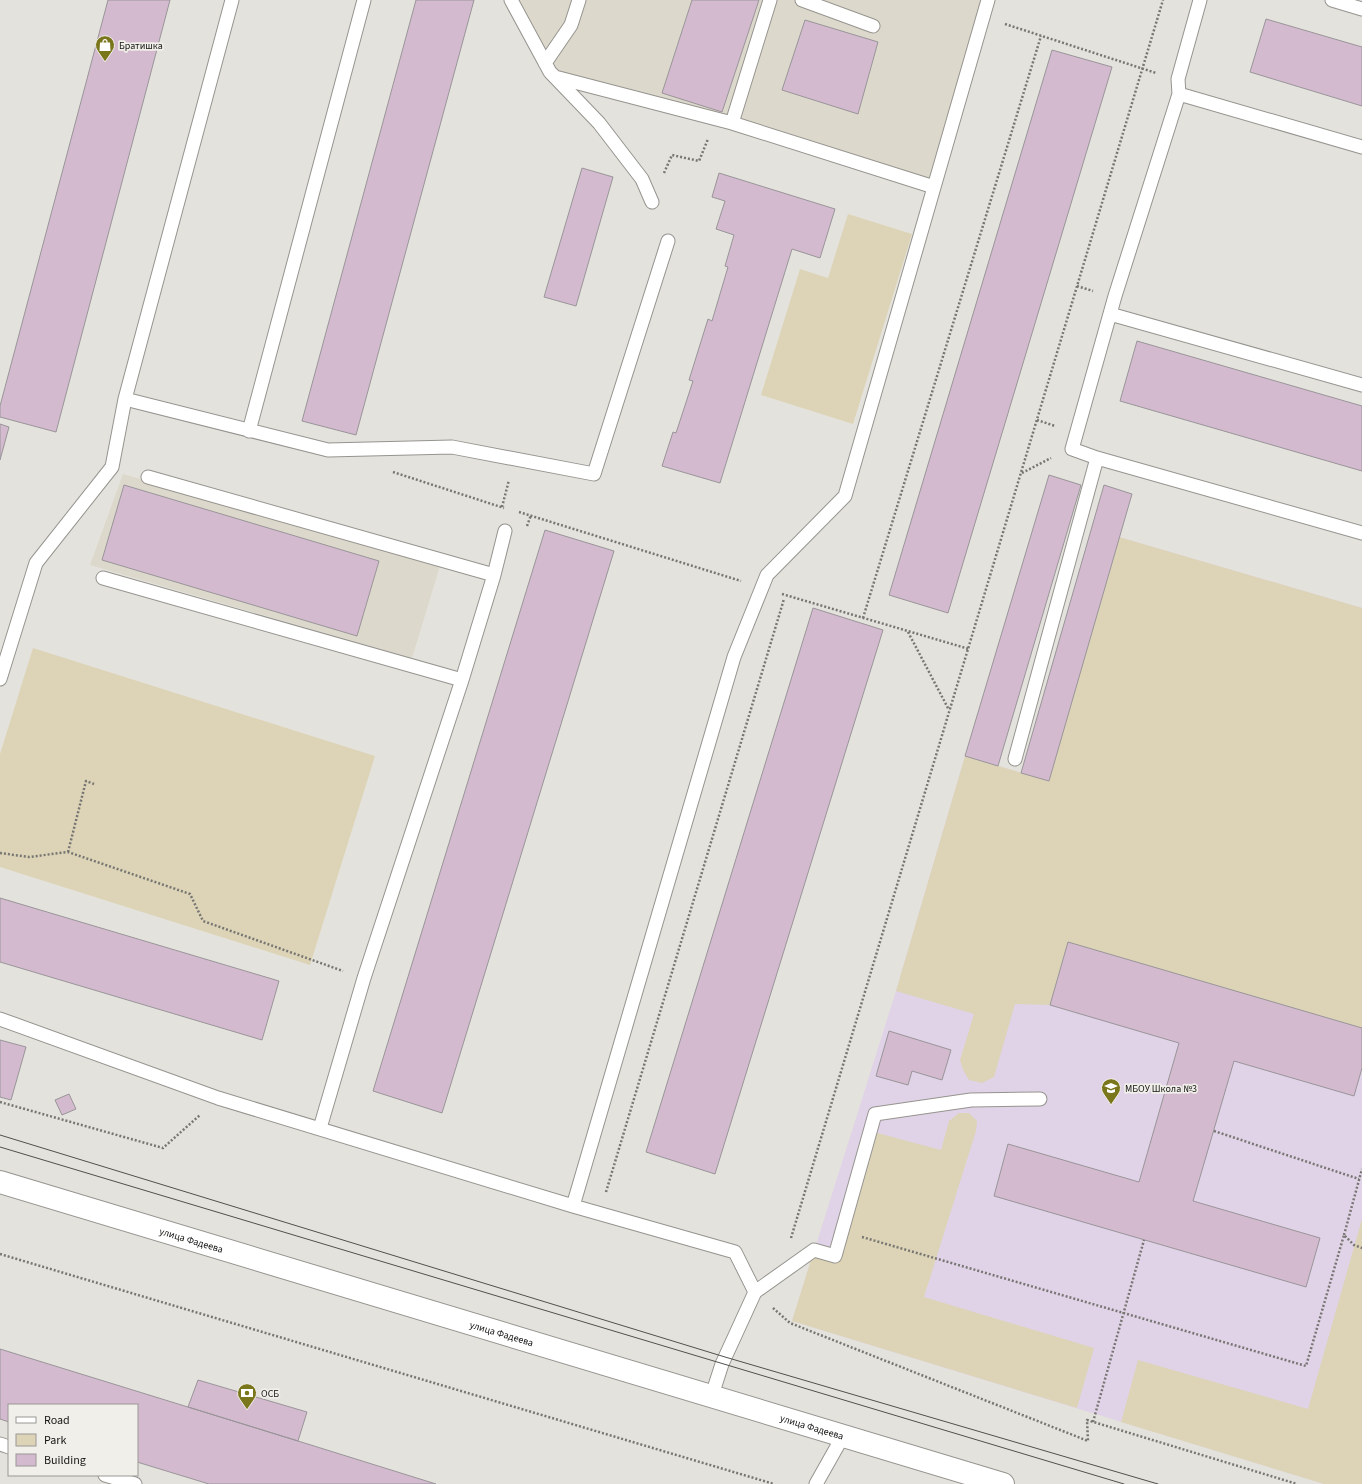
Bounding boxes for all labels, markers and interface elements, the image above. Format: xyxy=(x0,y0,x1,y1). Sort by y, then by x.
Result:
shop icon: Братишка xyxy=(94,34,116,62)
place label: Братишка xyxy=(119,39,163,53)
school or university icon: МБОУ Школа №3 xyxy=(1100,1077,1122,1105)
place label: МБОУ Школа №3 xyxy=(1125,1082,1197,1096)
street label: улица Фадеева xyxy=(158,1224,225,1257)
street label: улица Фадеева xyxy=(468,1318,535,1350)
bank icon: ОСБ xyxy=(236,1382,258,1410)
place label: ОСБ xyxy=(261,1387,279,1401)
legend xyxy=(8,1404,138,1476)
street label: улица Фадеева xyxy=(778,1411,845,1444)
text: Road xyxy=(44,1412,70,1429)
text: Park xyxy=(44,1432,66,1449)
text: Building xyxy=(44,1452,86,1469)

